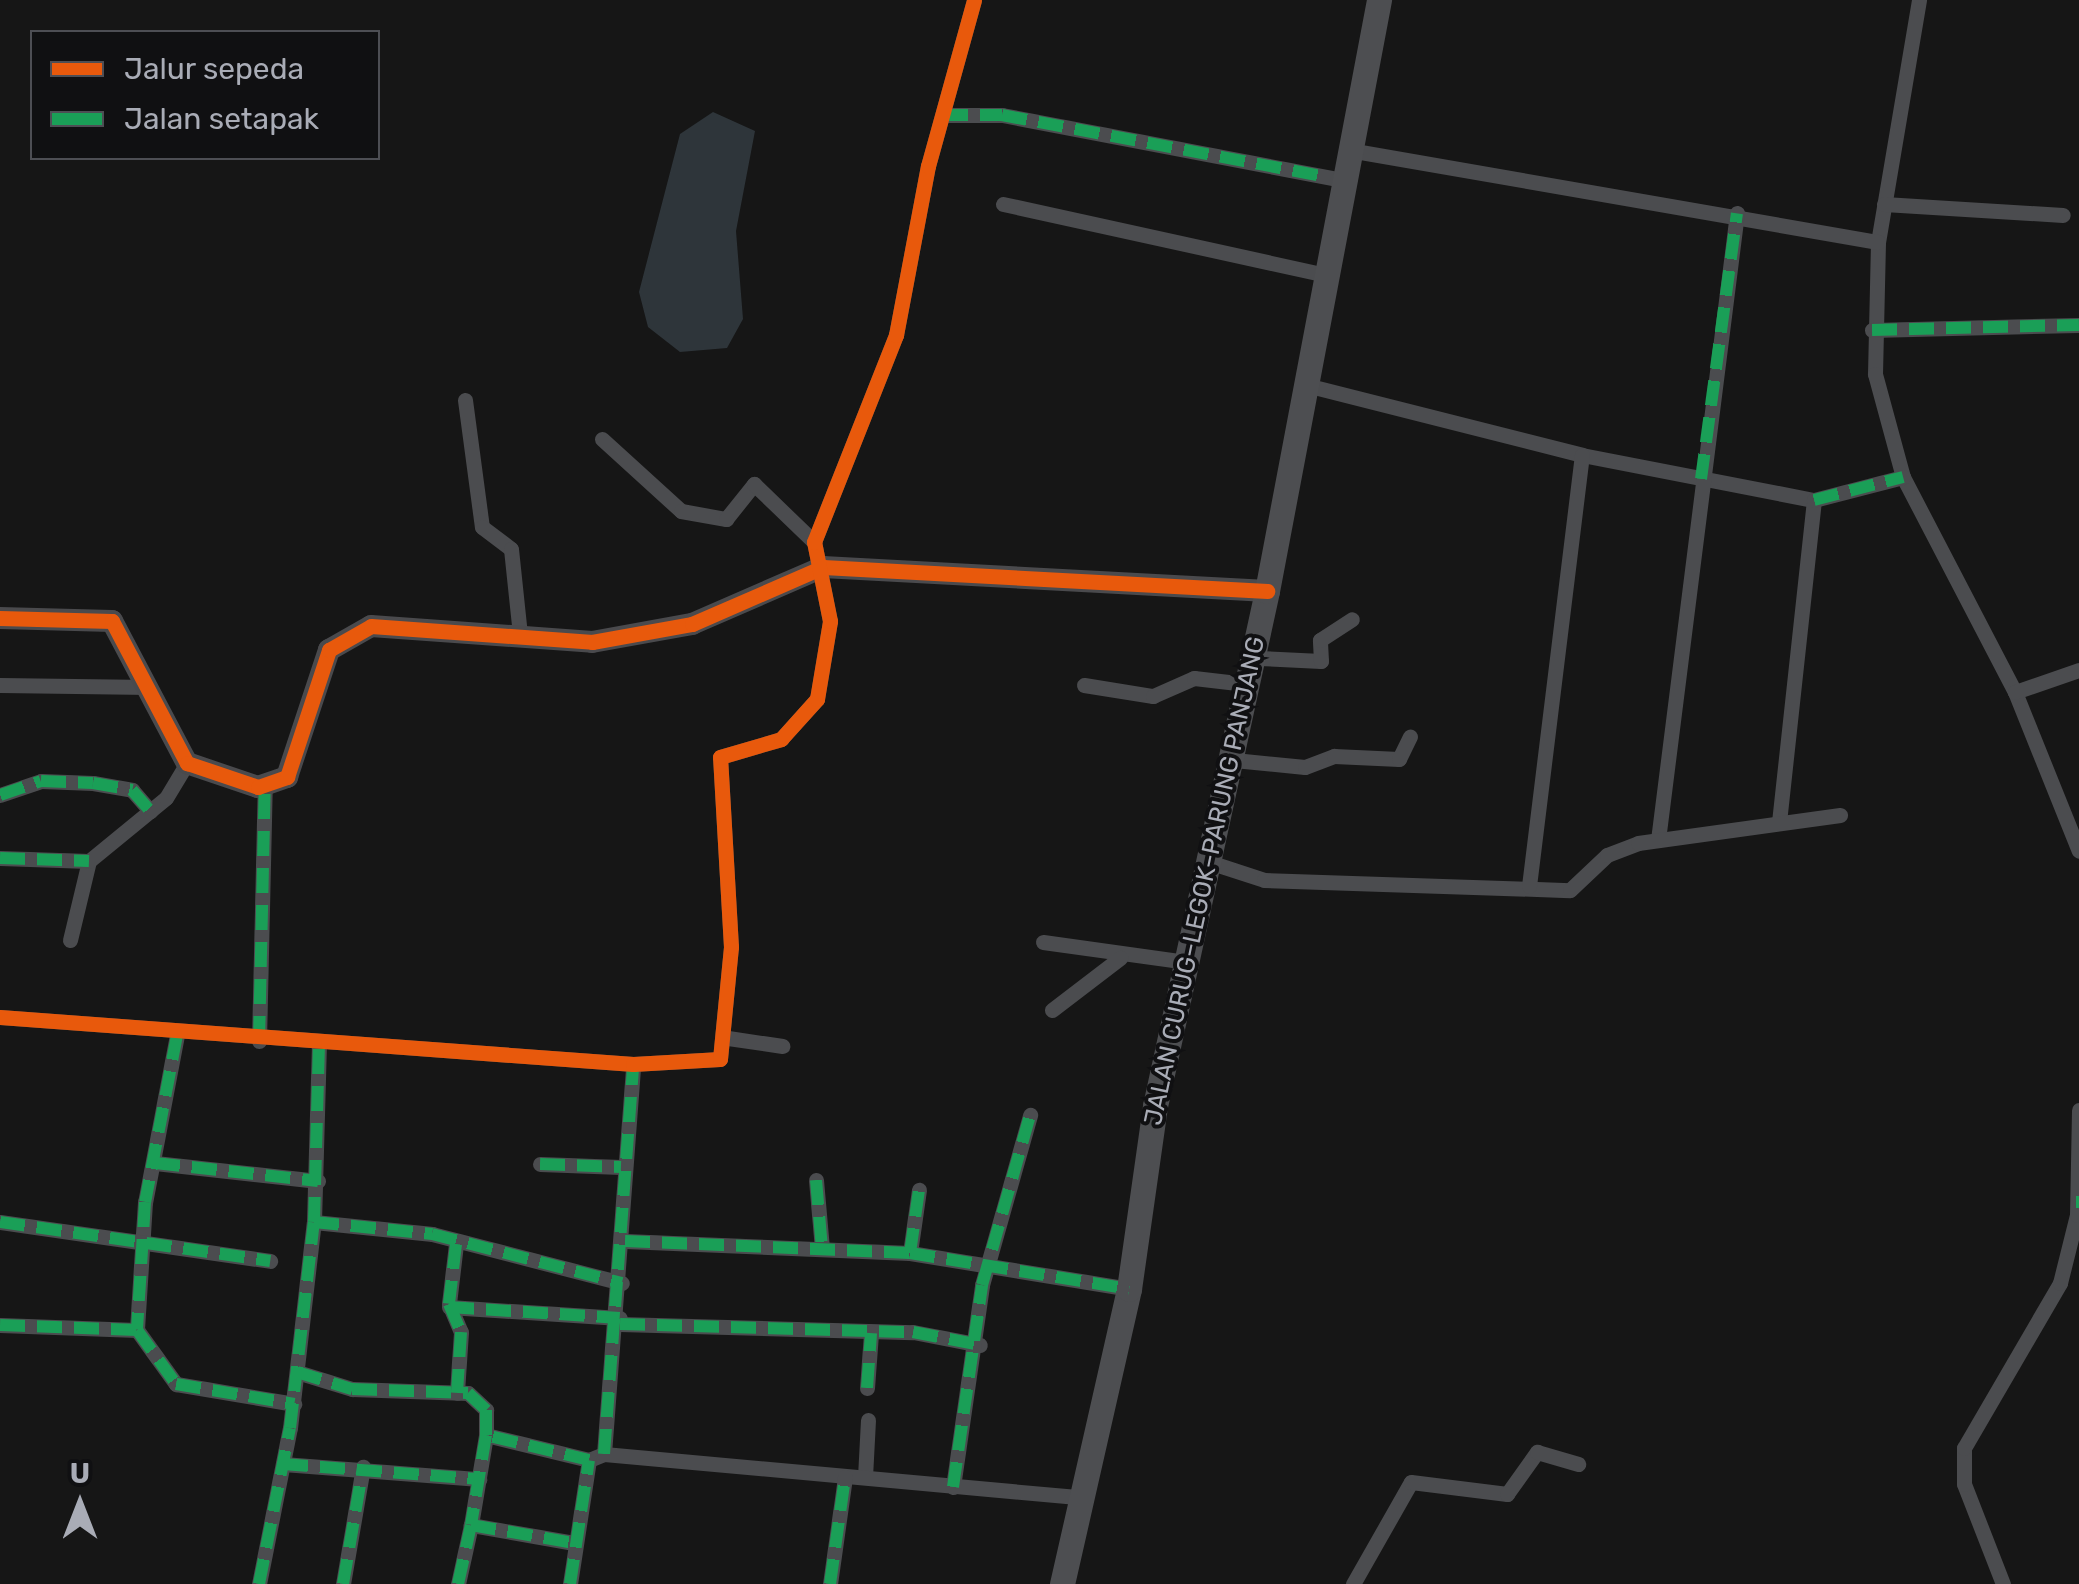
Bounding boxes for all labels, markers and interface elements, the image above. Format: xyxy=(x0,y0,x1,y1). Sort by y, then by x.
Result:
legend xyxy=(30,30,380,160)
text: Jalur sepeda xyxy=(124,51,304,87)
text: Jalan setapak xyxy=(124,101,319,137)
street label: JALAN CURUG–LEGOK–PARUNG PANJANG xyxy=(1138,634,1272,1128)
north arrow xyxy=(30,1454,130,1554)
text: U xyxy=(70,1457,90,1490)

